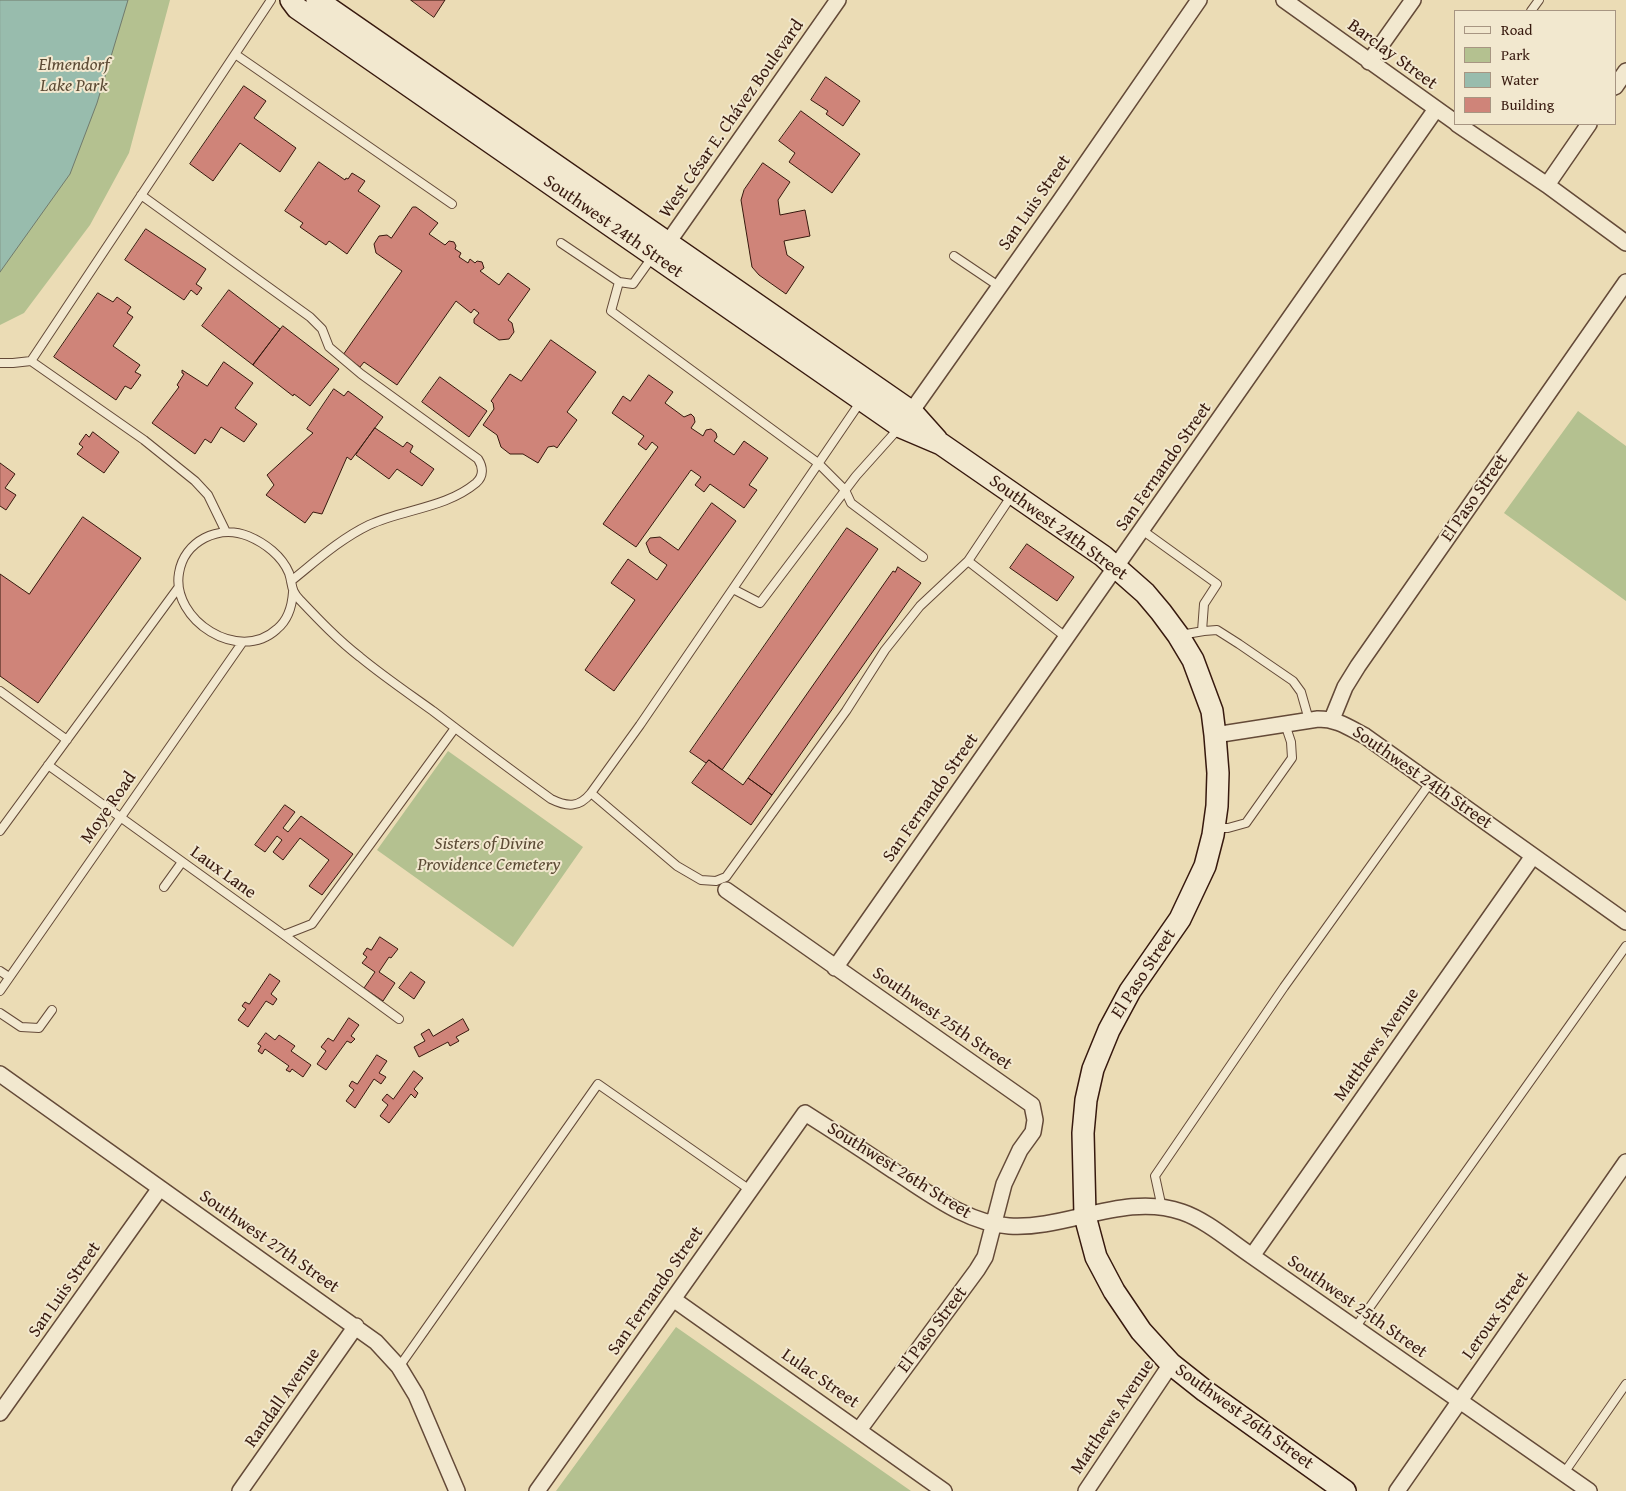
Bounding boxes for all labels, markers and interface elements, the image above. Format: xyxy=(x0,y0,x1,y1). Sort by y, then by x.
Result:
legend xyxy=(1454,10,1616,125)
street label: Barclay Street xyxy=(1343,15,1441,95)
street label: West César E. Chávez Boulevard xyxy=(655,16,809,222)
text: Road xyxy=(1501,19,1532,40)
text: Park xyxy=(1501,44,1530,65)
park label: Elmendorf Lake Park xyxy=(39,54,109,96)
text: Water xyxy=(1501,69,1539,90)
text: Building xyxy=(1501,94,1554,115)
street label: San Luis Street xyxy=(994,151,1076,255)
street label: Southwest 24th Street xyxy=(539,171,687,283)
street label: San Fernando Street xyxy=(1111,398,1217,536)
street label: El Paso Street xyxy=(1437,450,1513,546)
street label: Southwest 24th Street xyxy=(985,471,1131,585)
street label: Southwest 24th Street xyxy=(1348,722,1496,834)
street label: San Fernando Street xyxy=(878,729,984,867)
street label: Moye Road xyxy=(76,768,142,848)
park label: Sisters of Divine Providence Cemetery xyxy=(417,833,561,876)
street label: Laux Lane xyxy=(186,842,260,904)
street label: El Paso Street xyxy=(1107,925,1181,1023)
street label: Southwest 25th Street xyxy=(868,963,1016,1075)
street label: Matthews Avenue xyxy=(1330,984,1424,1106)
street label: Southwest 26th Street xyxy=(823,1118,975,1224)
street label: Southwest 27th Street xyxy=(195,1186,343,1298)
street label: San Fernando Street xyxy=(603,1222,709,1360)
street label: San Luis Street xyxy=(24,1238,106,1342)
street label: Southwest 25th Street xyxy=(1283,1251,1431,1363)
street label: Leroux Street xyxy=(1458,1268,1534,1364)
street label: El Paso Street xyxy=(894,1283,972,1377)
street label: Randall Avenue xyxy=(241,1344,325,1452)
street label: Lulac Street xyxy=(777,1344,863,1414)
street label: Matthews Avenue xyxy=(1067,1356,1159,1478)
street label: Southwest 26th Street xyxy=(1171,1360,1317,1474)

